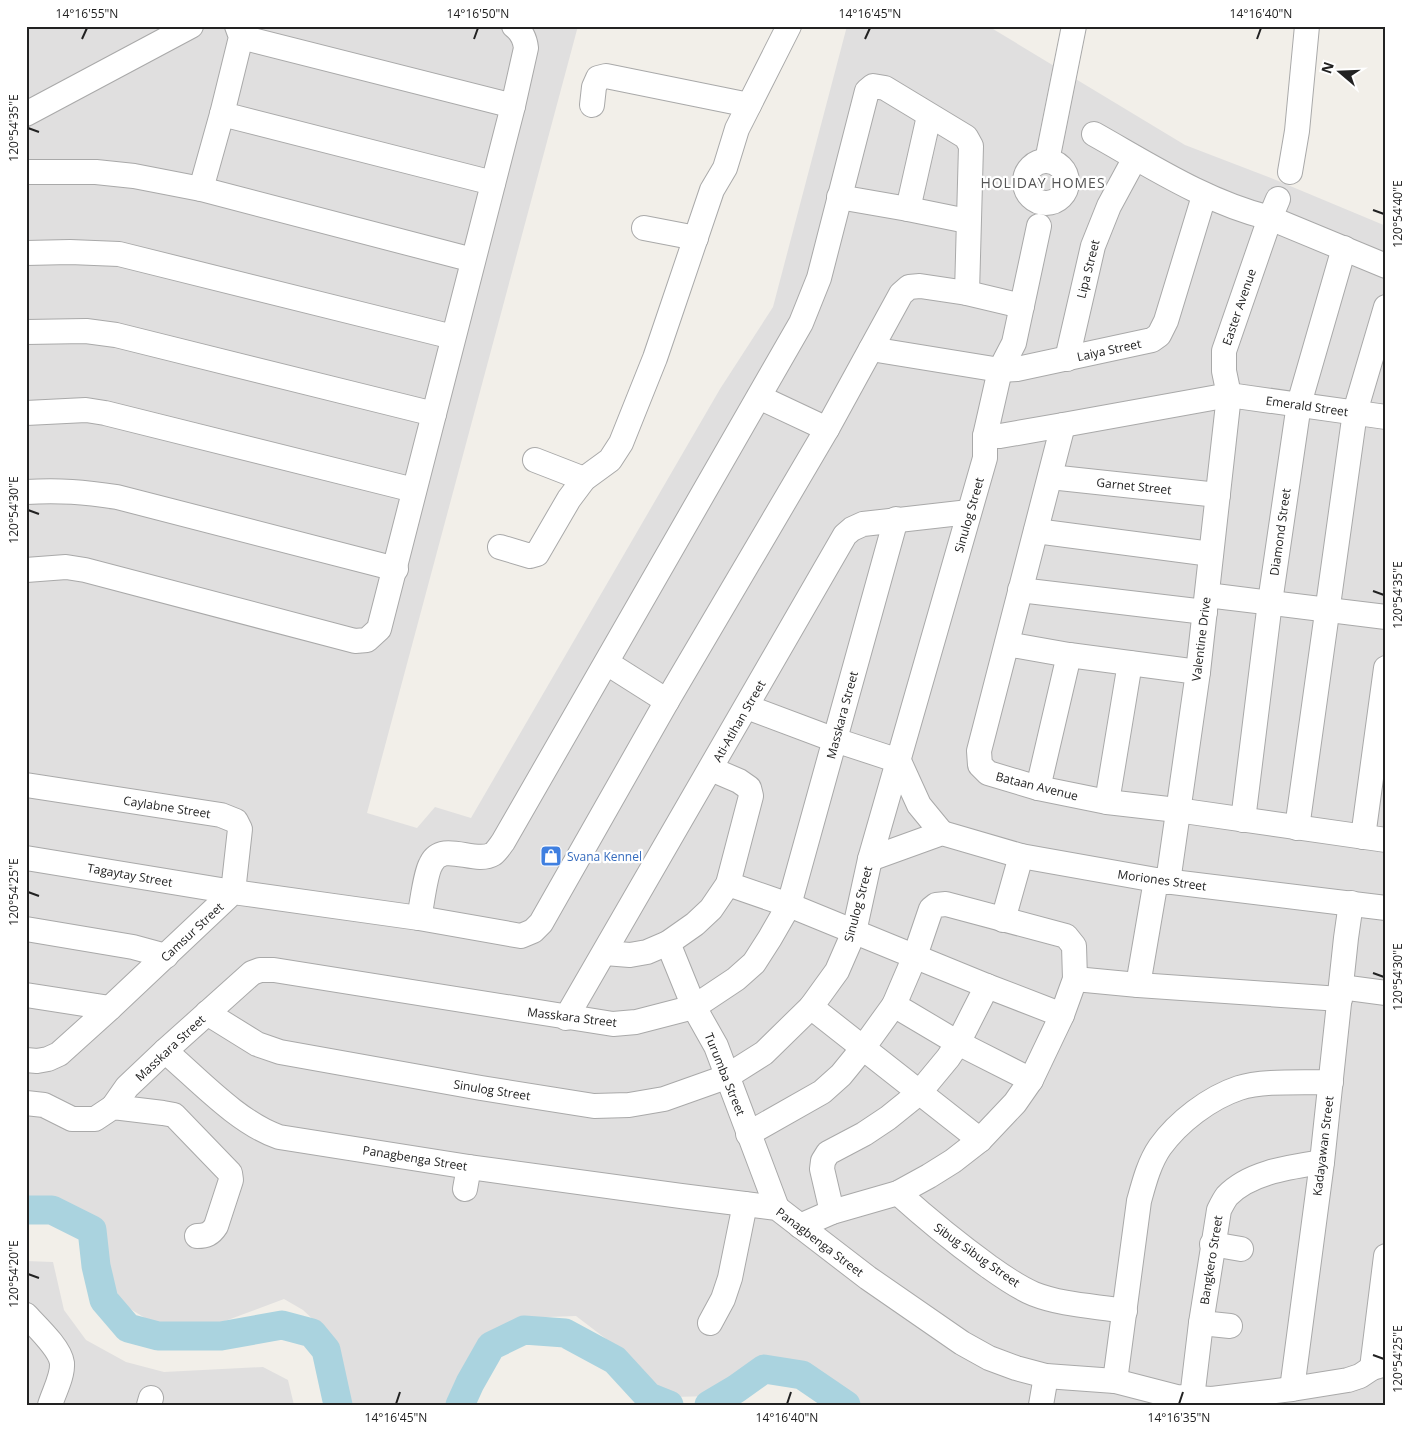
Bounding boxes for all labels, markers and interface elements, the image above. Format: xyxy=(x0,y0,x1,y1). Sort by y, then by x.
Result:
text: 14°16'55"N xyxy=(56,5,118,22)
text: 14°16'50"N xyxy=(447,5,509,22)
text: 14°16'45"N xyxy=(839,5,901,22)
text: 14°16'40"N xyxy=(1230,5,1292,22)
north arrow xyxy=(1314,48,1364,98)
text: N xyxy=(1316,59,1338,76)
text: 120°54'35"E xyxy=(5,94,22,162)
district label: HOLIDAY HOMES xyxy=(980,173,1106,192)
text: 120°54'40"E xyxy=(1389,180,1406,248)
street label: Lipa Street xyxy=(1073,238,1103,300)
street label: Easter Avenue xyxy=(1218,266,1260,348)
street label: Laiya Street xyxy=(1075,335,1143,365)
street label: Emerald Street xyxy=(1265,392,1349,420)
street label: Garnet Street xyxy=(1096,474,1172,498)
street label: Sinulog Street xyxy=(950,475,988,555)
text: 120°54'30"E xyxy=(5,476,22,544)
street label: Diamond Street xyxy=(1265,487,1295,577)
text: 120°54'35"E xyxy=(1389,561,1406,629)
street label: Valentine Drive xyxy=(1187,596,1215,682)
street label: Masskara Street xyxy=(822,669,862,761)
street label: Ati-Atihan Street xyxy=(709,677,769,765)
street label: Bataan Avenue xyxy=(994,768,1080,805)
street label: Caylabne Street xyxy=(122,792,212,822)
shop icon: Svana Kennel xyxy=(539,844,563,868)
place label: Svana Kennel xyxy=(567,848,642,865)
text: 120°54'25"E xyxy=(5,858,22,926)
street label: Tagaytay Street xyxy=(86,859,174,891)
street label: Sinulog Street xyxy=(840,864,876,944)
street label: Moriones Street xyxy=(1116,865,1208,895)
street label: Camsur Street xyxy=(157,899,227,965)
text: 120°54'30"E xyxy=(1389,943,1406,1011)
street label: Masskara Street xyxy=(526,1003,618,1031)
street label: Masskara Street xyxy=(131,1011,209,1085)
street label: Turumba Street xyxy=(701,1030,749,1118)
street label: Sinulog Street xyxy=(452,1076,532,1104)
street label: Kadayawan Street xyxy=(1308,1095,1338,1197)
street label: Panagbenga Street xyxy=(361,1141,469,1175)
street label: Panagbenga Street xyxy=(773,1203,867,1281)
street label: Bangkero Street xyxy=(1196,1214,1226,1306)
street label: Sibug Sibug Street xyxy=(931,1219,1023,1291)
text: 120°54'20"E xyxy=(5,1240,22,1308)
text: 120°54'25"E xyxy=(1389,1325,1406,1393)
text: 14°16'45"N xyxy=(365,1409,427,1426)
text: 14°16'40"N xyxy=(756,1409,818,1426)
text: 14°16'35"N xyxy=(1148,1409,1210,1426)

